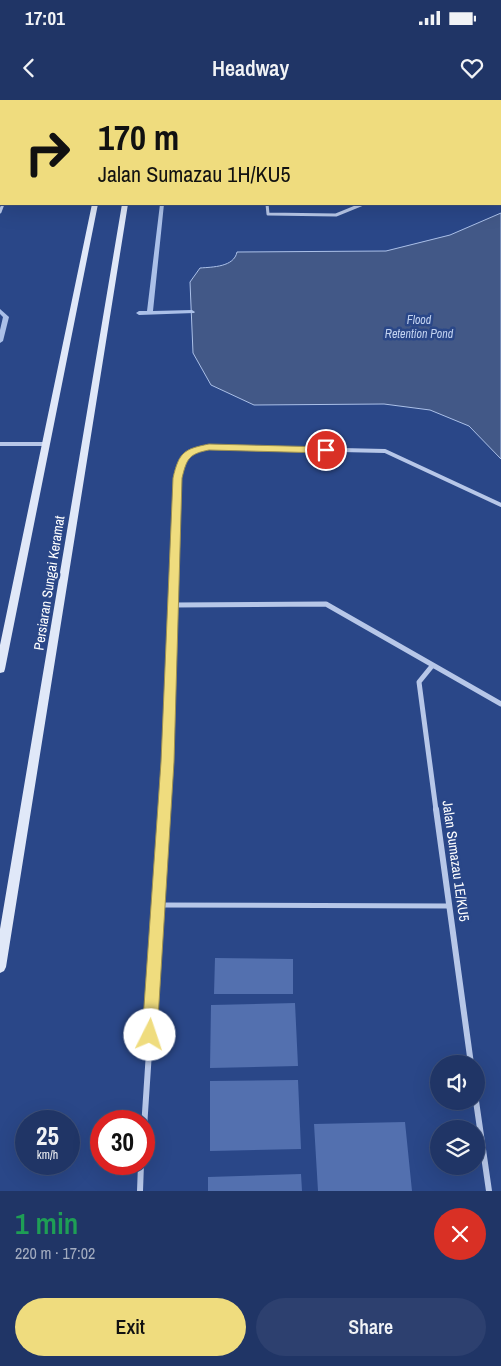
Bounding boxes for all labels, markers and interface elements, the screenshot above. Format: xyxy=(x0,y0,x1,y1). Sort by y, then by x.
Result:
text: 17:01 xyxy=(25,5,65,31)
text: Headway xyxy=(212,53,289,83)
icon: back xyxy=(15,54,43,82)
icon: heart xyxy=(458,54,486,82)
text: 170 m xyxy=(98,114,179,161)
icon: right xyxy=(15,120,80,185)
text: Jalan Sumazau 1H/KU5 xyxy=(98,159,291,189)
water label: Flood Retention Pond xyxy=(385,312,454,342)
pin xyxy=(305,429,347,471)
icon: arrive xyxy=(312,436,340,464)
street label: Persiaran Sungai Keramat xyxy=(29,514,69,652)
street label: Jalan Sumazau 1E/KU5 xyxy=(439,799,473,923)
position arrow xyxy=(123,1008,175,1060)
map controls xyxy=(430,1055,485,1175)
button: sound xyxy=(430,1055,485,1110)
speed limit sign: 30 xyxy=(90,1110,155,1175)
text: 25 xyxy=(36,1119,59,1153)
button: layers xyxy=(430,1120,485,1175)
text: km/h xyxy=(37,1147,58,1163)
text: 1 min xyxy=(15,1203,78,1243)
button: close xyxy=(434,1208,486,1260)
text: 220 m · 17:02 xyxy=(15,1242,95,1264)
button: Exit xyxy=(15,1298,246,1356)
button: Share xyxy=(256,1298,486,1356)

